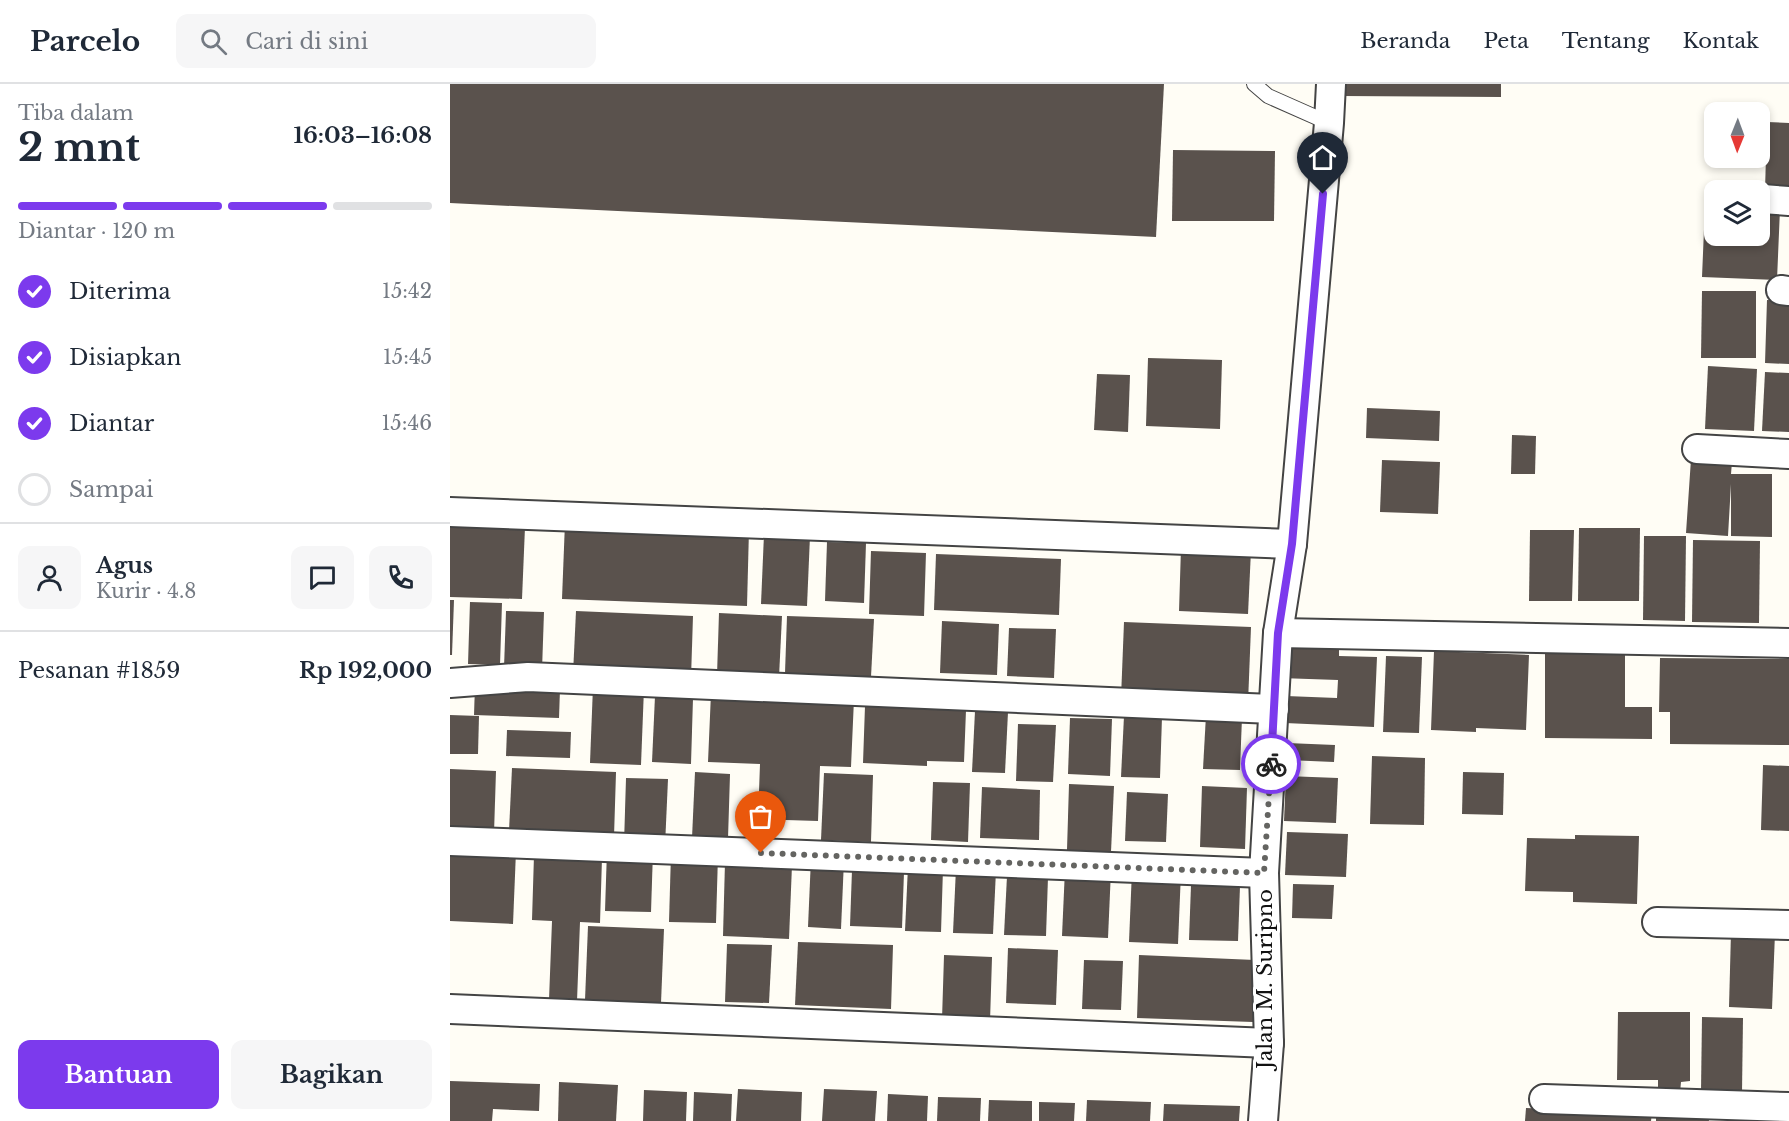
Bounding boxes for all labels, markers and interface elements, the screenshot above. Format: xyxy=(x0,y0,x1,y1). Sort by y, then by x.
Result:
search box xyxy=(176,14,596,68)
text: Parcelo xyxy=(30,24,140,59)
icon: search xyxy=(197,25,230,58)
text: Cari di sini xyxy=(245,28,368,55)
text: Beranda xyxy=(1360,28,1450,54)
text: Peta xyxy=(1483,28,1529,54)
text: Tentang xyxy=(1562,28,1650,54)
text: Kontak xyxy=(1683,28,1759,54)
text: Tiba dalam xyxy=(18,101,134,125)
north arrow xyxy=(1704,102,1770,168)
map controls xyxy=(1704,102,1770,246)
text: 16:03–16:08 xyxy=(293,122,432,149)
text: 2 mnt xyxy=(18,123,140,172)
pin xyxy=(1297,132,1348,194)
icon: home xyxy=(1306,141,1339,174)
button: layers xyxy=(1704,180,1770,246)
text: Diantar · 120 m xyxy=(18,219,175,243)
icon: check xyxy=(18,275,51,308)
text: Diterima xyxy=(69,278,171,305)
text: 15:42 xyxy=(382,279,432,303)
icon: check xyxy=(18,341,51,374)
text: Disiapkan xyxy=(69,344,181,371)
text: 15:45 xyxy=(383,345,432,369)
icon: check xyxy=(18,407,51,440)
text: Diantar xyxy=(69,410,154,437)
text: 15:46 xyxy=(381,411,432,435)
text: Sampai xyxy=(69,476,154,503)
button: person xyxy=(18,546,81,609)
button: chat xyxy=(291,546,354,609)
button: phone xyxy=(369,546,432,609)
text: Agus xyxy=(96,552,153,579)
text: Kurir · 4.8 xyxy=(96,579,196,603)
text: Pesanan #1859 xyxy=(18,657,181,684)
text: Rp 192,000 xyxy=(299,657,432,684)
courier xyxy=(1241,734,1301,794)
icon: bike xyxy=(1255,748,1288,781)
pin xyxy=(735,791,786,853)
icon: bag xyxy=(744,800,777,833)
street label: Jalan M. Suripno xyxy=(1252,889,1278,1072)
button: Bantuan xyxy=(18,1040,219,1109)
button: Bagikan xyxy=(231,1040,432,1109)

